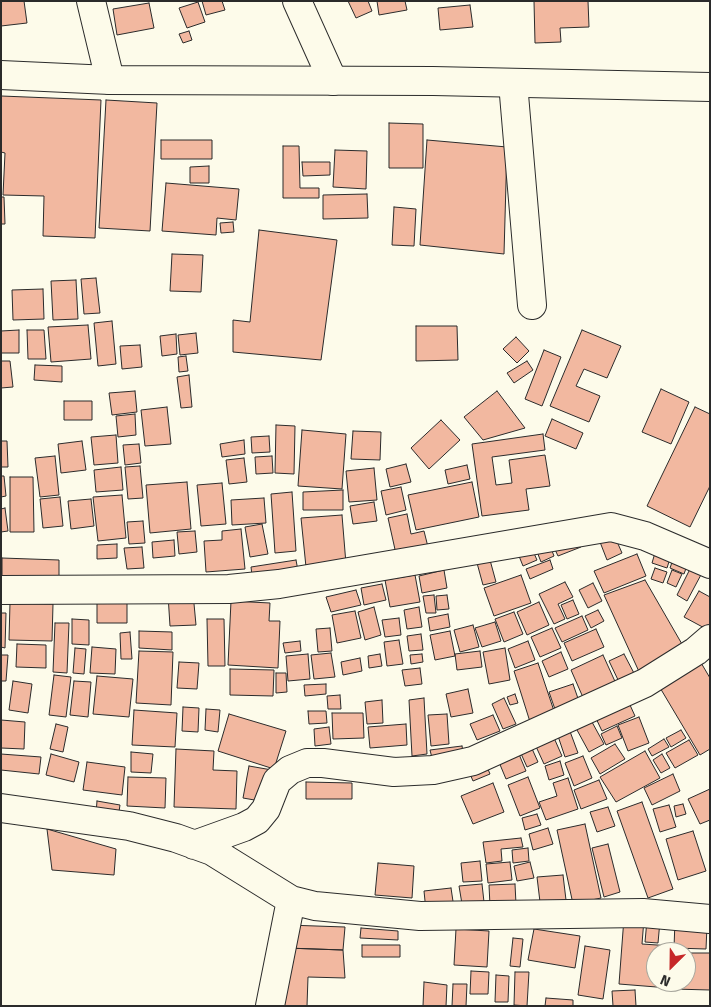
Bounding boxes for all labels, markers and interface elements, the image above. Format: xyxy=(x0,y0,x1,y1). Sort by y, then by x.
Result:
north arrow xyxy=(646,942,696,992)
text: N xyxy=(658,971,673,990)

